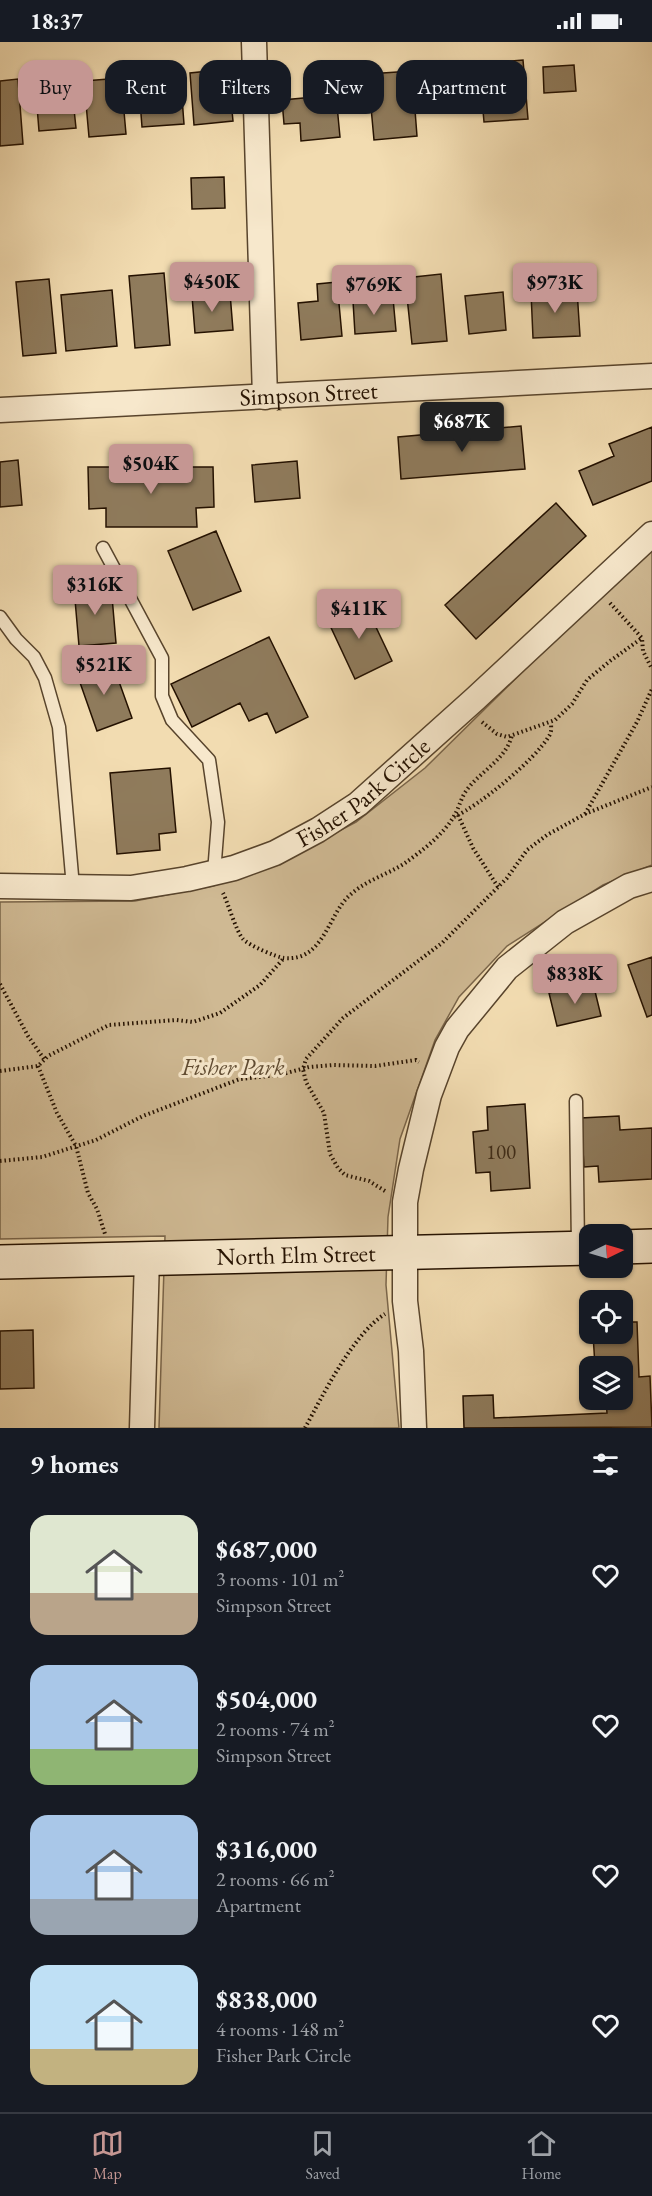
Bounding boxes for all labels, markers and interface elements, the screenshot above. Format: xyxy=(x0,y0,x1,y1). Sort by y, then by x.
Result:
text: 18:37 xyxy=(30,7,83,36)
chip: Buy xyxy=(18,60,93,114)
chip: Rent xyxy=(105,60,187,114)
chip: Filters xyxy=(199,60,291,114)
chip: New xyxy=(303,60,384,114)
chip: Apartment xyxy=(396,60,527,114)
pin: $450K xyxy=(170,262,254,313)
pin: $973K xyxy=(513,263,597,314)
pin: $769K xyxy=(332,265,416,316)
text: $450K xyxy=(184,268,240,294)
text: $973K xyxy=(527,269,583,295)
text: $769K xyxy=(346,271,402,297)
street label: Simpson Street xyxy=(239,374,379,412)
pin: $687K xyxy=(420,402,504,453)
text: $687K xyxy=(434,408,490,434)
pin: $504K xyxy=(109,444,193,495)
text: $504K xyxy=(123,450,179,476)
pin: $316K xyxy=(53,565,137,616)
text: $316K xyxy=(67,571,123,597)
pin: $411K xyxy=(317,589,401,640)
text: $411K xyxy=(331,595,387,621)
pin: $521K xyxy=(62,645,146,696)
text: $521K xyxy=(76,651,132,677)
street label: Fisher Park Circle xyxy=(291,731,436,854)
pin: $838K xyxy=(533,954,617,1005)
text: $838K xyxy=(547,960,603,986)
park label: Fisher Park xyxy=(180,1051,285,1082)
house number: 100 xyxy=(486,1138,516,1165)
north arrow xyxy=(579,1224,633,1278)
map controls xyxy=(579,1224,633,1410)
street label: North Elm Street xyxy=(216,1237,376,1272)
button: locate xyxy=(579,1290,633,1344)
button: layers xyxy=(579,1356,633,1410)
text: 9 homes xyxy=(30,1447,119,1481)
icon: filters xyxy=(589,1448,622,1481)
text: $687,000 xyxy=(216,1532,317,1566)
icon: home xyxy=(78,1539,150,1611)
icon: heart xyxy=(589,1559,622,1592)
text: 3 rooms · 101 m² xyxy=(216,1566,344,1592)
text: Simpson Street xyxy=(216,1592,331,1618)
text: $504,000 xyxy=(216,1682,317,1716)
icon: home xyxy=(78,1689,150,1761)
icon: heart xyxy=(589,1709,622,1742)
text: 2 rooms · 74 m² xyxy=(216,1716,335,1742)
text: Simpson Street xyxy=(216,1742,331,1768)
text: $316,000 xyxy=(216,1832,317,1866)
icon: home xyxy=(78,1839,150,1911)
icon: heart xyxy=(589,1859,622,1892)
text: 2 rooms · 66 m² xyxy=(216,1866,335,1892)
text: Apartment xyxy=(216,1892,301,1918)
text: $838,000 xyxy=(216,1982,317,2016)
icon: home xyxy=(78,1989,150,2061)
icon: heart xyxy=(589,2009,622,2042)
text: 4 rooms · 148 m² xyxy=(216,2016,344,2042)
text: Fisher Park Circle xyxy=(216,2042,351,2068)
tab: Map xyxy=(91,2127,124,2184)
tab: Saved xyxy=(306,2127,340,2184)
tab: Home xyxy=(522,2127,561,2184)

